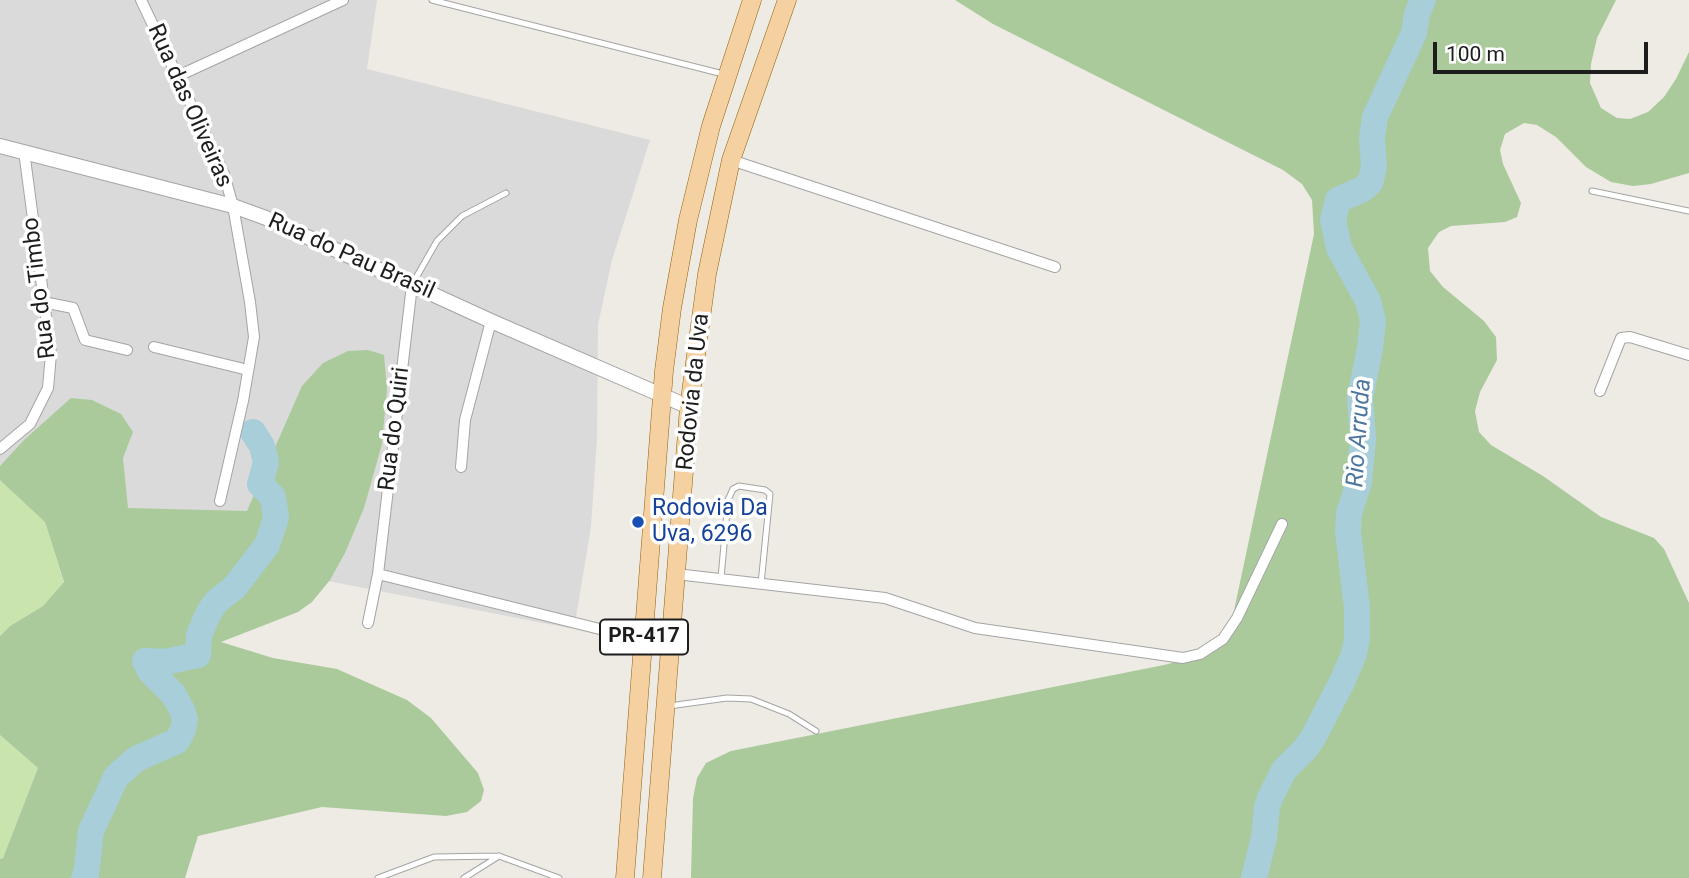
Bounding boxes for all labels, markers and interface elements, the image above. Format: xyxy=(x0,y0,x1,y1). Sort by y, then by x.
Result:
street label: Rua das Oliveiras xyxy=(141,20,237,192)
scale bar xyxy=(1437,28,1652,72)
text: 100 m xyxy=(1446,42,1505,66)
street label: Rua do Pau Brasil xyxy=(263,208,439,306)
street label: Rua do Timbo xyxy=(18,216,62,360)
street label: Rodovia da Uva xyxy=(672,312,716,472)
street label: Rua do Quiri xyxy=(374,366,416,492)
water label: Rio Arruda xyxy=(1342,378,1378,488)
place label: Rodovia Da Uva, 6296 xyxy=(652,495,768,549)
marker: Rodovia Da Uva, 6296 xyxy=(630,514,646,530)
road number: PR-417 xyxy=(600,620,688,654)

